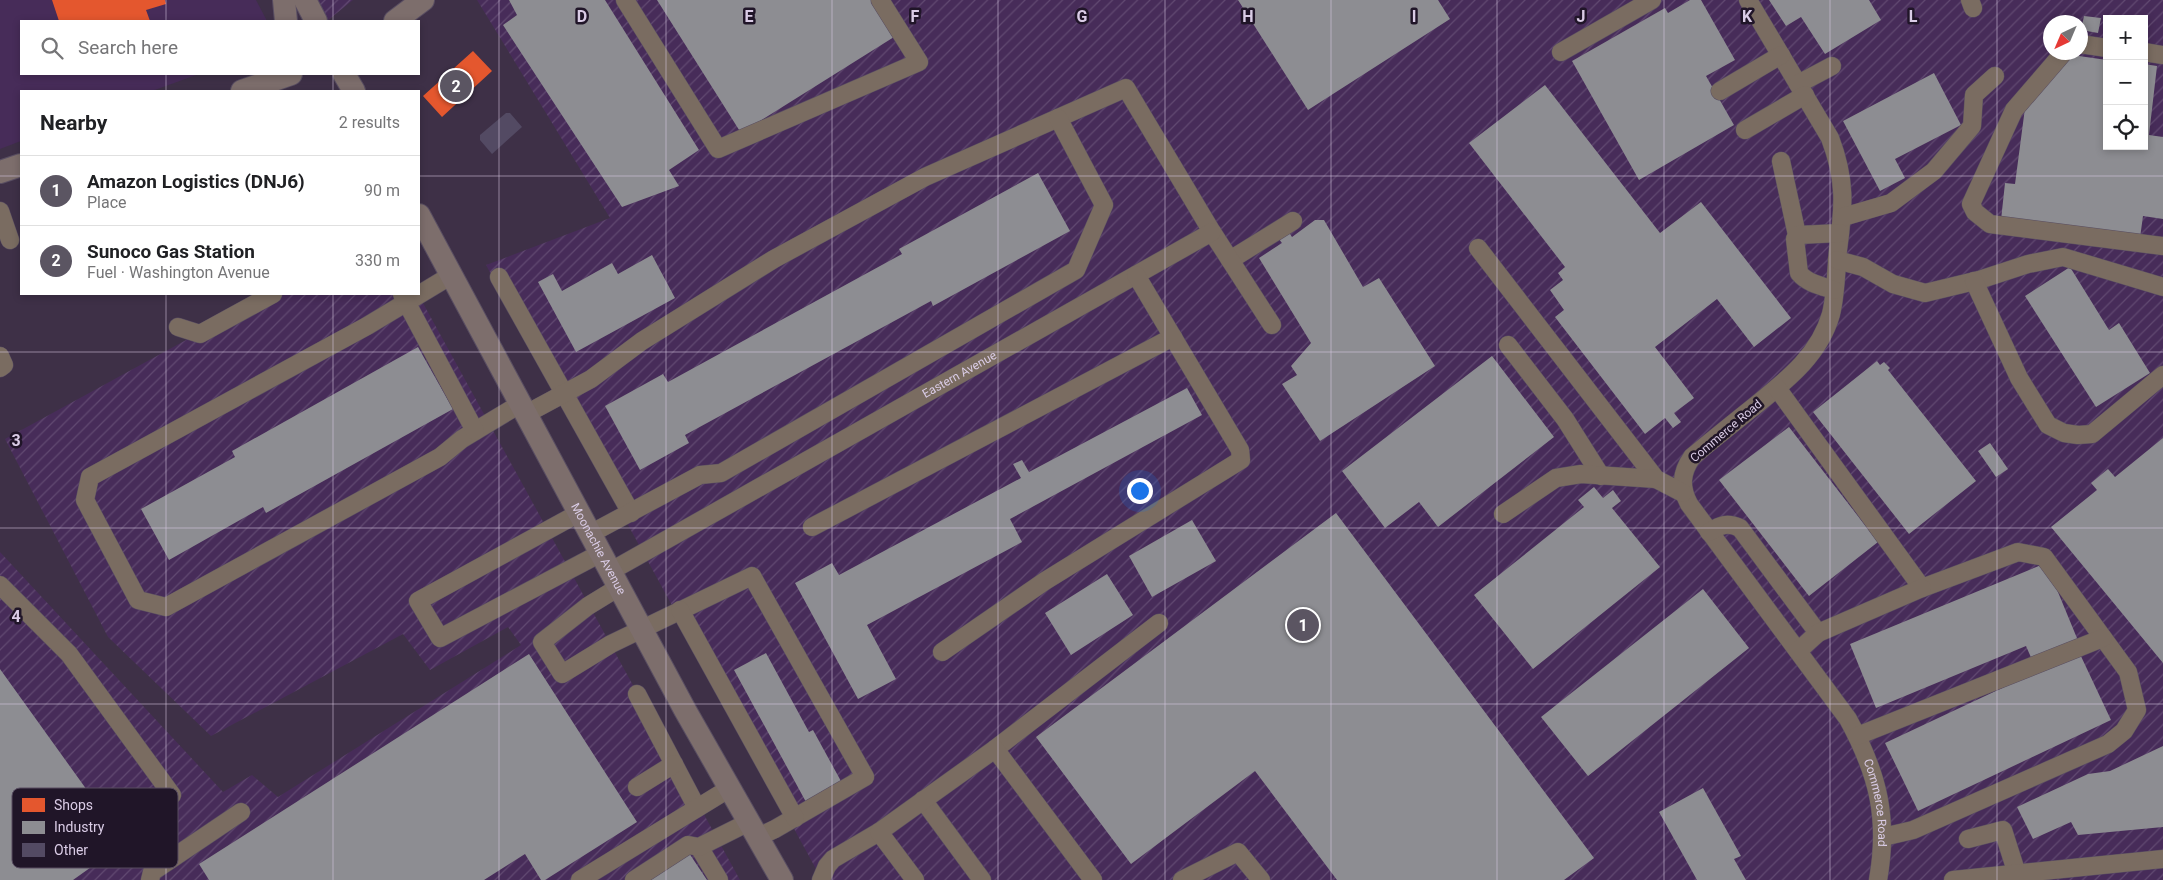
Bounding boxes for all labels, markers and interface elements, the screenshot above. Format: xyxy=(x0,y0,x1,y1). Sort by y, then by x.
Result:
text: D xyxy=(577,7,587,26)
text: E xyxy=(745,7,754,26)
text: F xyxy=(911,7,920,26)
text: G xyxy=(1077,7,1088,26)
text: H xyxy=(1242,7,1254,26)
text: I xyxy=(1412,7,1416,26)
text: J xyxy=(1577,7,1585,26)
text: K xyxy=(1742,7,1753,26)
text: L xyxy=(1909,7,1918,26)
north arrow xyxy=(2043,15,2088,60)
map controls xyxy=(2103,15,2148,150)
button: + xyxy=(2103,15,2148,60)
search box xyxy=(20,20,420,75)
icon: search xyxy=(38,34,66,62)
text: Search here xyxy=(78,36,178,59)
button: − xyxy=(2103,60,2148,105)
pin: 2 xyxy=(440,67,472,105)
button: locate xyxy=(2103,105,2148,150)
text: Nearby xyxy=(40,111,107,135)
text: 2 results xyxy=(339,113,400,132)
text: Amazon Logistics (DNJ6) xyxy=(87,170,305,193)
text: 1 xyxy=(51,181,61,200)
text: 90 m xyxy=(364,181,400,200)
text: Place xyxy=(87,193,127,212)
text: Sunoco Gas Station xyxy=(87,240,255,263)
text: 2 xyxy=(51,251,61,270)
text: 330 m xyxy=(355,251,400,270)
text: Fuel · Washington Avenue xyxy=(87,263,270,282)
street label: Eastern Avenue xyxy=(920,348,999,401)
street label: Commerce Road xyxy=(1687,397,1765,465)
text: 3 xyxy=(11,431,21,450)
your location xyxy=(1127,478,1153,504)
street label: Moonachie Avenue xyxy=(568,501,629,597)
pin: 1 xyxy=(1287,606,1319,644)
text: 4 xyxy=(11,607,21,626)
street label: Commerce Road xyxy=(1861,757,1889,847)
legend xyxy=(12,788,178,868)
text: Shops xyxy=(54,797,93,813)
text: Industry xyxy=(54,819,105,835)
text: Other xyxy=(54,842,88,858)

